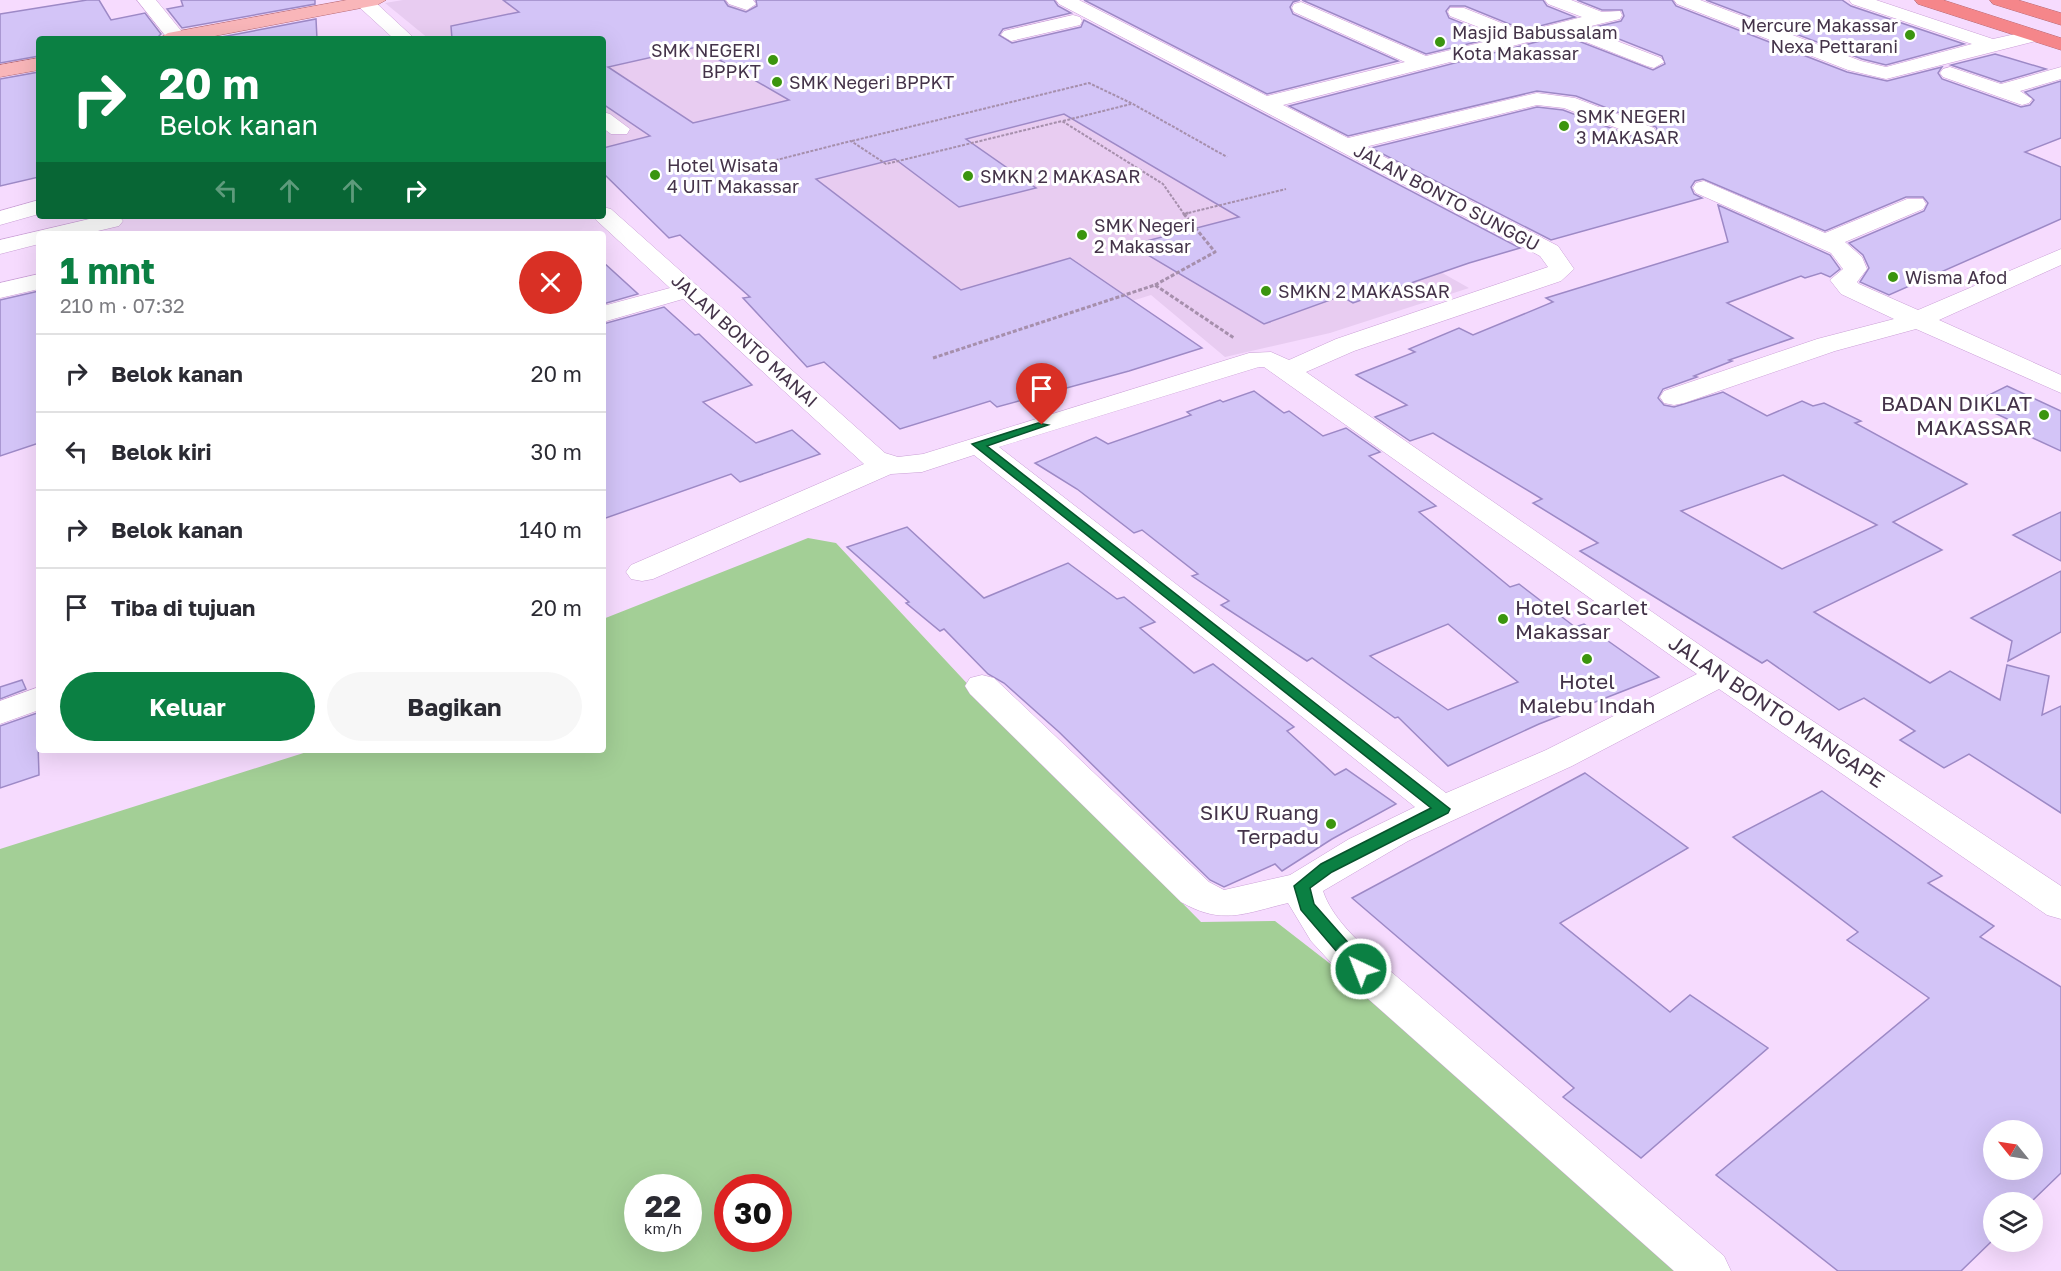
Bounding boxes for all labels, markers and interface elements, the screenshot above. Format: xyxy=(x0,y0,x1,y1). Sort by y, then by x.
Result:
place label: Mercure Makassar Nexa Pettarani xyxy=(1741,14,1898,57)
place label: Masjid Babussalam Kota Makassar xyxy=(1452,21,1618,64)
marker: Mercure Makassar Nexa Pettarani xyxy=(1903,28,1917,42)
marker: Masjid Babussalam Kota Makassar xyxy=(1433,35,1447,49)
place label: SMK NEGERI BPPKT xyxy=(651,39,761,82)
marker: SMK NEGERI BPPKT xyxy=(766,53,780,67)
text: 20 m xyxy=(159,58,259,108)
icon: right xyxy=(60,60,138,138)
place label: SMK Negeri BPPKT xyxy=(789,71,954,93)
marker: SMK Negeri BPPKT xyxy=(770,75,784,89)
place label: SMK NEGERI 3 MAKASAR xyxy=(1576,105,1686,148)
text: Belok kanan xyxy=(159,109,318,141)
marker: SMK NEGERI 3 MAKASAR xyxy=(1557,119,1571,133)
street label: JALAN BONTO SUNGGU xyxy=(1350,139,1544,255)
place label: Hotel Wisata 4 UIT Makassar xyxy=(667,154,799,197)
place label: SMKN 2 MAKASAR xyxy=(980,165,1140,187)
marker: Hotel Wisata 4 UIT Makassar xyxy=(648,168,662,182)
marker: SMKN 2 MAKASAR xyxy=(961,169,975,183)
icon: left xyxy=(210,174,243,207)
icon: ahead xyxy=(273,174,306,207)
icon: ahead xyxy=(336,174,369,207)
icon: right xyxy=(399,174,432,207)
place label: SMK Negeri 2 Makassar xyxy=(1094,214,1195,257)
marker: SMK Negeri 2 Makassar xyxy=(1075,228,1089,242)
text: 1 mnt xyxy=(60,249,155,292)
button: close xyxy=(519,251,582,314)
place label: Wisma Afod xyxy=(1905,266,2007,288)
street label: JALAN BONTO MANAI xyxy=(667,269,823,411)
marker: Wisma Afod xyxy=(1886,270,1900,284)
place label: SMKN 2 MAKASSAR xyxy=(1278,280,1450,302)
marker: SMKN 2 MAKASSAR xyxy=(1259,284,1273,298)
text: 210 m · 07:32 xyxy=(60,293,185,317)
icon: right xyxy=(60,357,93,390)
text: Belok kanan xyxy=(111,360,243,387)
text: 20 m xyxy=(531,360,582,387)
pin xyxy=(1016,363,1067,425)
icon: arrive xyxy=(1025,372,1058,405)
place label: BADAN DIKLAT MAKASSAR xyxy=(1881,390,2032,440)
marker: BADAN DIKLAT MAKASSAR xyxy=(2037,408,2051,422)
icon: left xyxy=(60,435,93,468)
text: Belok kiri xyxy=(111,438,212,465)
text: 30 m xyxy=(531,438,582,465)
icon: right xyxy=(60,513,93,546)
text: Belok kanan xyxy=(111,516,243,543)
text: 140 m xyxy=(519,516,582,543)
icon: arrive xyxy=(60,591,93,624)
text: Tiba di tujuan xyxy=(111,594,255,621)
text: 20 m xyxy=(531,594,582,621)
place label: Hotel Scarlet Makassar xyxy=(1515,594,1648,644)
marker: Hotel Scarlet Makassar xyxy=(1496,612,1510,626)
street label: JALAN BONTO MANGAPE xyxy=(1664,629,1890,793)
marker: Hotel Malebu Indah xyxy=(1580,652,1594,666)
place label: Hotel Malebu Indah xyxy=(1519,668,1655,718)
button: Keluar xyxy=(60,672,315,741)
button: Bagikan xyxy=(327,672,582,741)
place label: SIKU Ruang Terpadu xyxy=(1200,799,1319,849)
marker: SIKU Ruang Terpadu xyxy=(1324,817,1338,831)
position arrow xyxy=(1329,937,1393,1001)
north arrow xyxy=(1983,1120,2043,1180)
map controls xyxy=(1983,1120,2043,1252)
speed limit sign: 30 xyxy=(714,1174,792,1252)
text: 22 xyxy=(645,1188,681,1224)
button: layers xyxy=(1983,1192,2043,1252)
text: km/h xyxy=(644,1219,682,1237)

